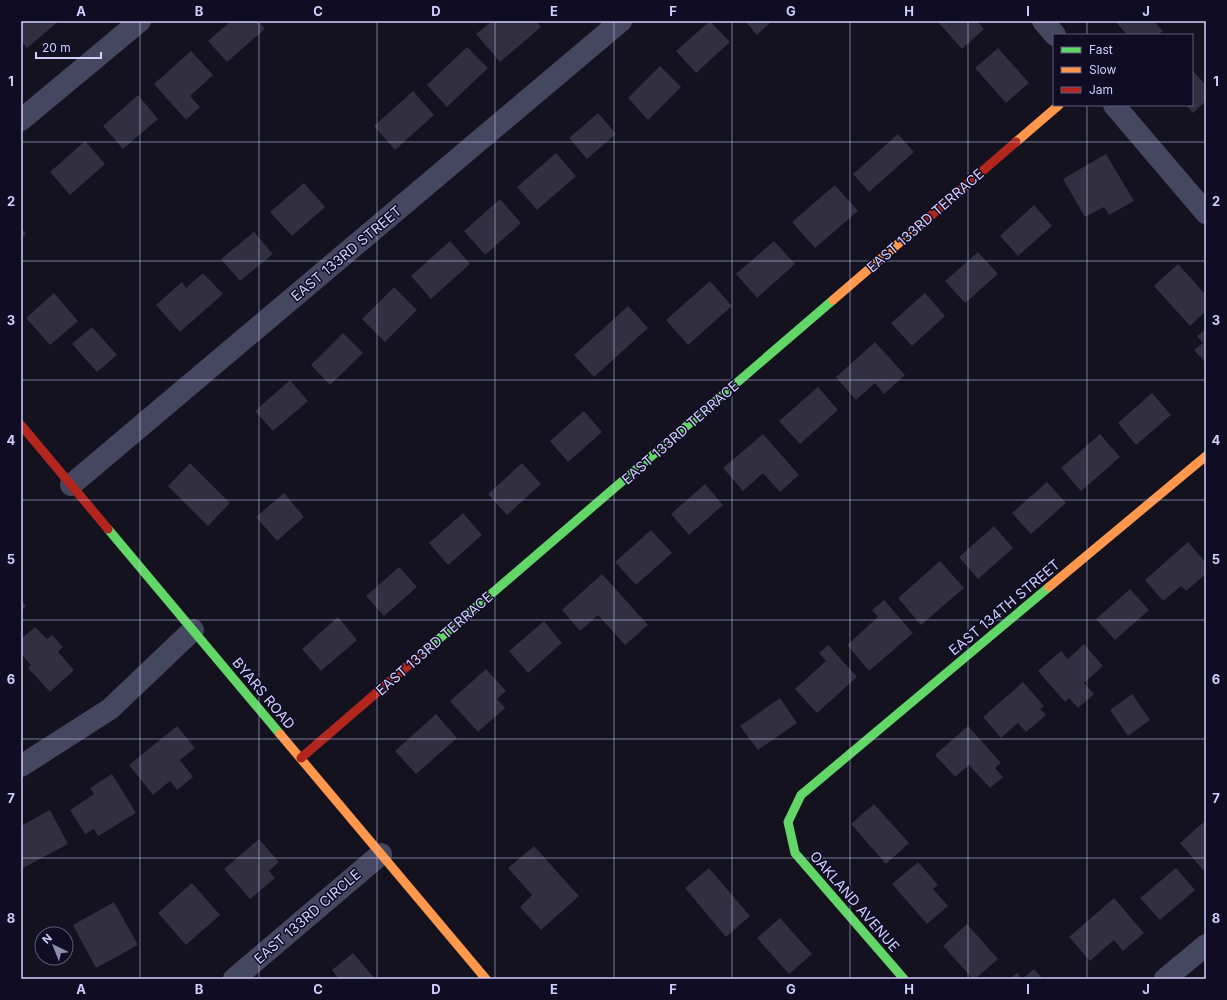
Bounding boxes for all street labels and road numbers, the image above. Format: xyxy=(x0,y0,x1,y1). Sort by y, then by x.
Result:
street label: EAST 133RD TERRACE xyxy=(863,165,987,275)
street label: EAST 133RD STREET xyxy=(287,202,405,304)
street label: EAST 133RD TERRACE xyxy=(618,377,742,487)
street label: EAST 134TH STREET xyxy=(945,556,1063,658)
street label: EAST 133RD TERRACE xyxy=(372,588,496,698)
street label: BYARS ROAD xyxy=(229,654,299,732)
street label: OAKLAND AVENUE xyxy=(807,847,903,955)
street label: EAST 133RD CIRCLE xyxy=(250,865,364,967)

